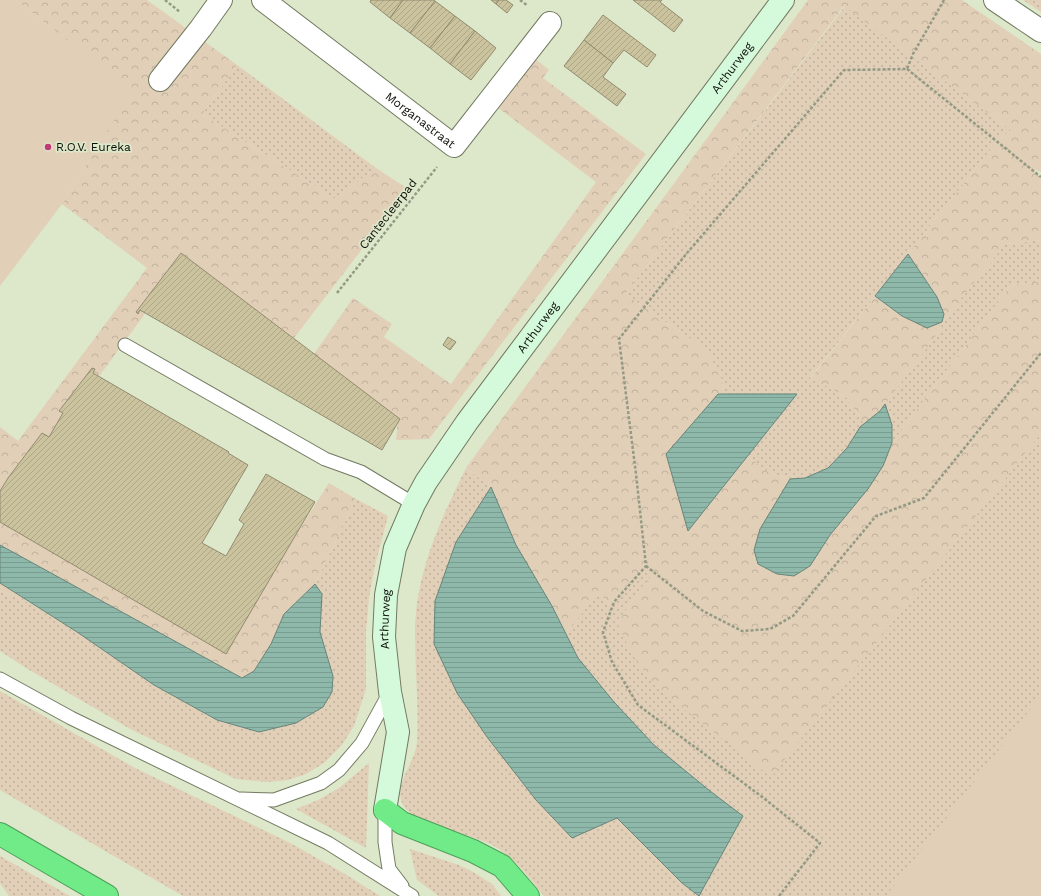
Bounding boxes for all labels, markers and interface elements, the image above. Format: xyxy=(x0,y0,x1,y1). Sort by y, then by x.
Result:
street label: Arthurweg xyxy=(708,39,756,96)
street label: Morganastraat xyxy=(383,89,458,151)
place label: R.O.V. Eureka xyxy=(56,140,131,154)
marker: R.O.V. Eureka xyxy=(43,142,53,152)
street label: Cantecleerpad xyxy=(356,176,420,252)
street label: Arthurweg xyxy=(514,298,562,356)
street label: Arthurweg xyxy=(377,587,394,650)

